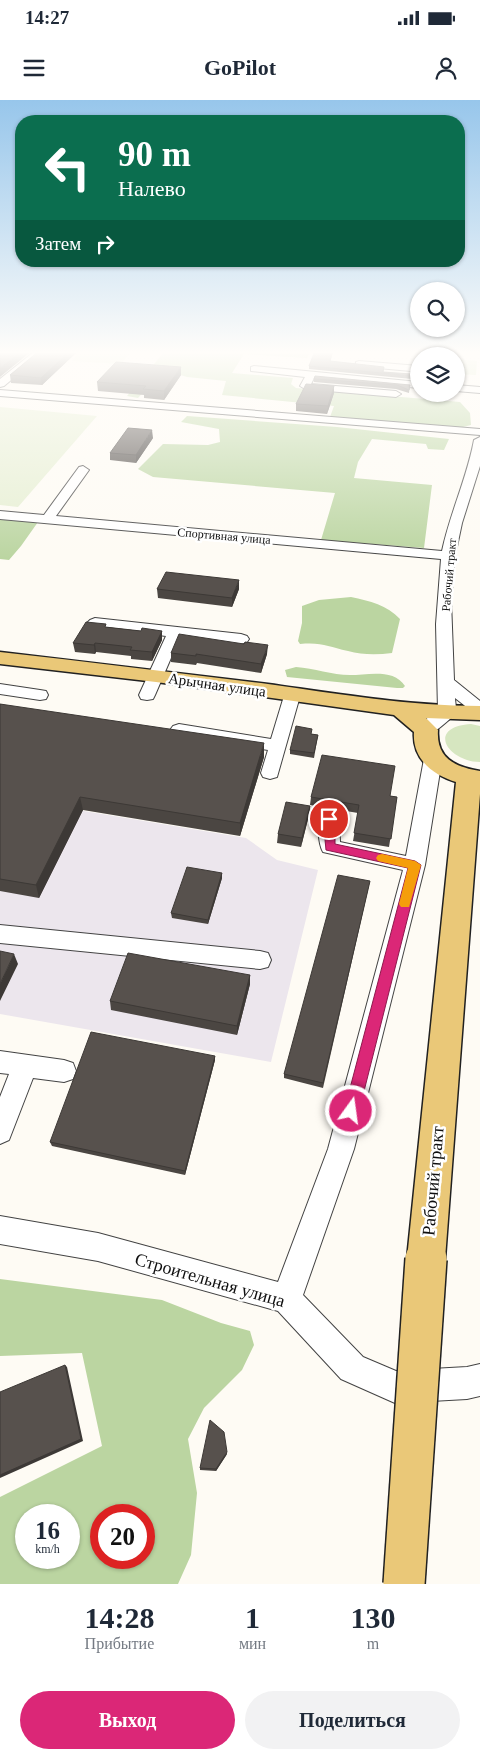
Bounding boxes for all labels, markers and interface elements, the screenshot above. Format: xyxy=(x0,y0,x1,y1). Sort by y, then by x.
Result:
text: 14:27 xyxy=(25,7,69,28)
icon: menu xyxy=(20,54,48,82)
icon: person xyxy=(432,54,460,82)
text: GoPilot xyxy=(204,55,276,80)
icon: left xyxy=(35,135,100,200)
text: 90 m xyxy=(118,135,191,174)
text: Налево xyxy=(118,176,186,201)
icon: right xyxy=(91,230,119,258)
text: Затем xyxy=(35,233,81,254)
map controls xyxy=(410,282,465,402)
button: search xyxy=(410,282,465,337)
button: layers xyxy=(410,347,465,402)
street label: Спортивная улица xyxy=(177,525,272,547)
street label: Рабочий тракт xyxy=(439,537,459,612)
street label: Арычная улица xyxy=(167,670,267,700)
pin xyxy=(308,798,350,840)
icon: arrive xyxy=(315,805,343,833)
position arrow xyxy=(324,1084,376,1136)
street label: Рабочий тракт xyxy=(418,1125,448,1237)
street label: Строительная улица xyxy=(133,1249,287,1311)
speed limit sign: 20 xyxy=(90,1504,155,1569)
text: 16 xyxy=(35,1517,60,1544)
text: km/h xyxy=(35,1542,60,1556)
text: 14:28 xyxy=(84,1601,154,1634)
text: 1 xyxy=(245,1601,260,1634)
text: 130 xyxy=(351,1601,396,1634)
text: Прибытие xyxy=(85,1635,154,1652)
text: мин xyxy=(239,1635,266,1652)
text: m xyxy=(367,1635,379,1652)
button: Выход xyxy=(20,1691,235,1749)
button: Поделиться xyxy=(245,1691,460,1749)

